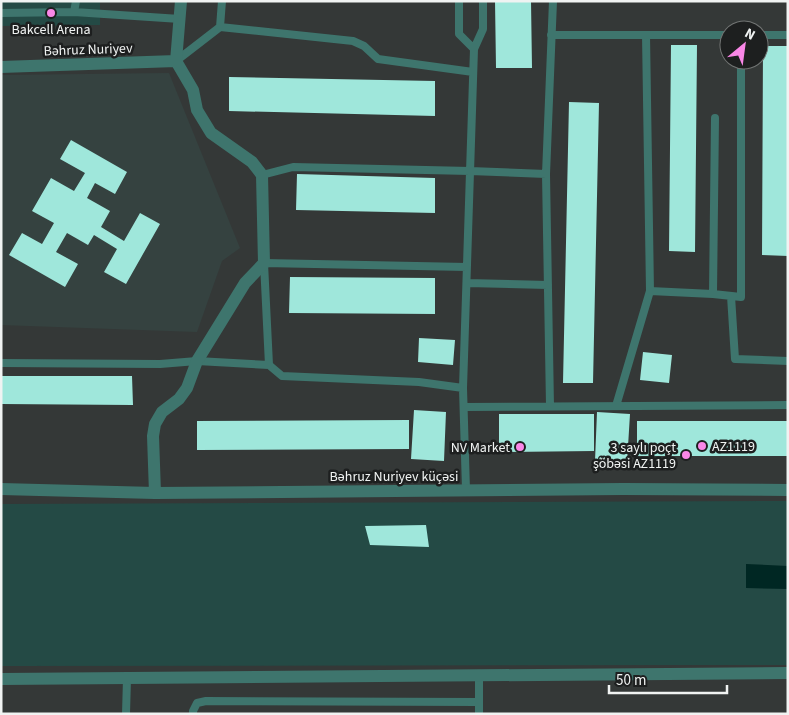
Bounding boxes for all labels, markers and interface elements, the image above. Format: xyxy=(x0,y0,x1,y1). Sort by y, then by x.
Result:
marker: Bakcell Arena xyxy=(45,7,57,19)
place label: Bakcell Arena xyxy=(12,20,90,40)
north arrow xyxy=(719,20,769,70)
text: N xyxy=(741,24,759,46)
street label: Bəhruz Nuriyev xyxy=(43,38,133,62)
place label: AZ1119 xyxy=(712,437,755,457)
place label: NV Market xyxy=(451,438,510,458)
place label: 3 saylı poçt şöbəsi AZ1119 xyxy=(593,438,676,474)
marker: AZ1119 xyxy=(696,440,708,452)
marker: NV Market xyxy=(514,441,526,453)
marker: 3 saylı poçt şöbəsi AZ1119 xyxy=(680,449,692,461)
street label: Bəhruz Nuriyev küçəsi xyxy=(330,467,458,487)
scale bar xyxy=(609,662,726,694)
text: 50 m xyxy=(616,670,646,691)

